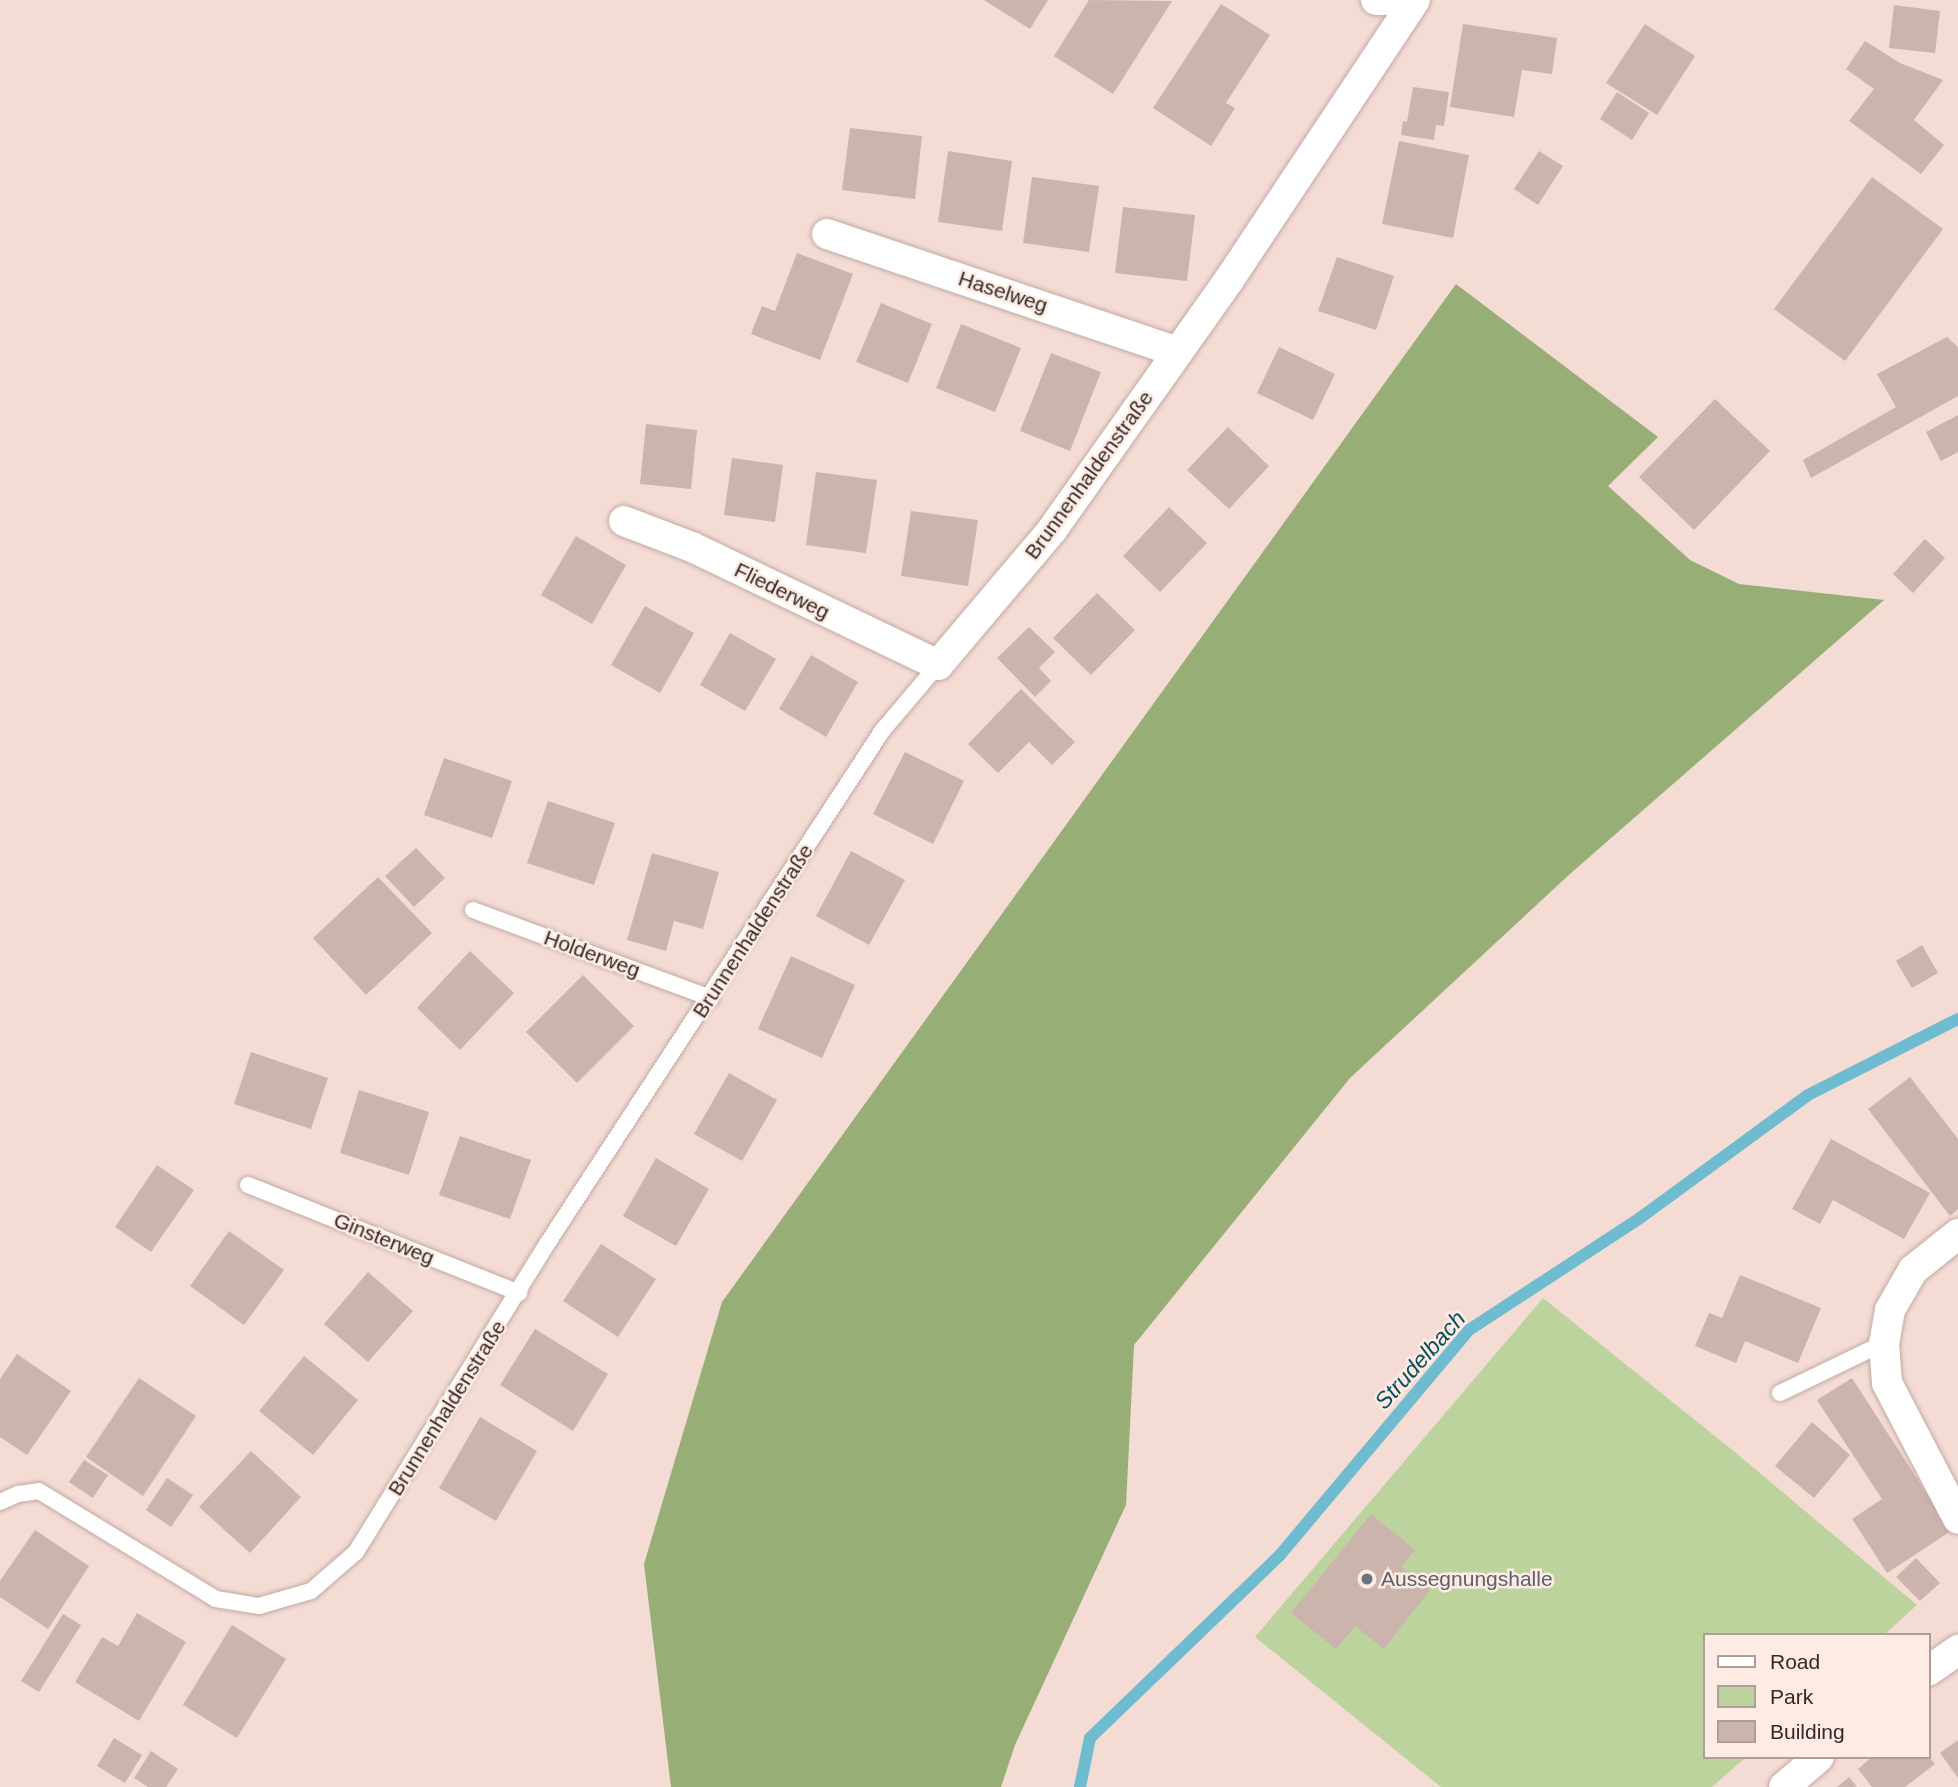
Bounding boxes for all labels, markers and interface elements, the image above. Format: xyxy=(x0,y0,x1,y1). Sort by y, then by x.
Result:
street label: Haselweg xyxy=(955,266,1051,318)
street label: Brunnenhaldenstraße xyxy=(1019,386,1159,564)
street label: Fliederweg xyxy=(730,557,834,625)
street label: Brunnenhaldenstraße xyxy=(687,839,819,1023)
street label: Holderweg xyxy=(541,925,643,983)
street label: Ginsterweg xyxy=(330,1207,438,1271)
water label: Strudelbach xyxy=(1369,1305,1471,1415)
street label: Brunnenhaldenstraße xyxy=(383,1316,511,1500)
place label: Aussegnungshalle xyxy=(1381,1566,1553,1592)
marker: Aussegnungshalle xyxy=(1359,1571,1375,1587)
legend xyxy=(1702,1633,1930,1759)
text: Road xyxy=(1770,1650,1820,1673)
text: Park xyxy=(1770,1685,1813,1708)
text: Building xyxy=(1770,1720,1845,1743)

